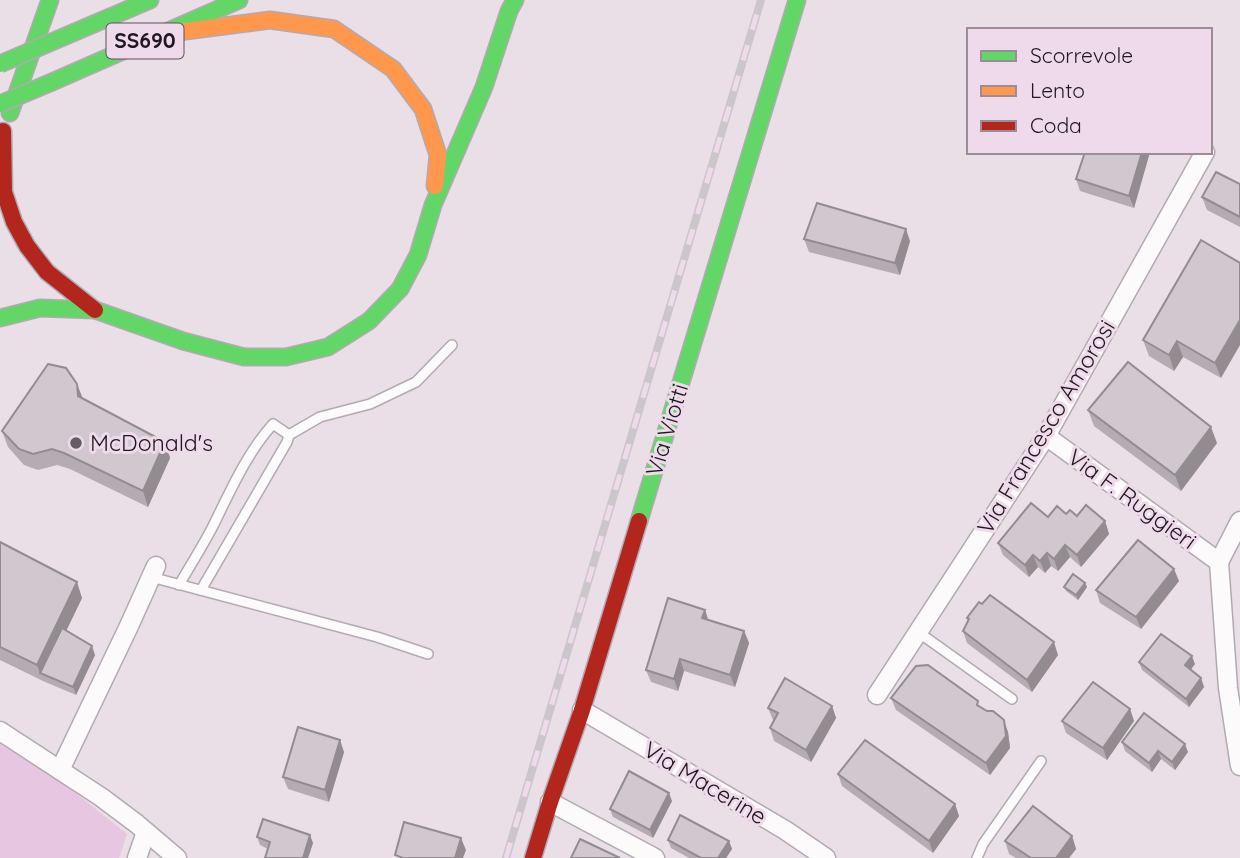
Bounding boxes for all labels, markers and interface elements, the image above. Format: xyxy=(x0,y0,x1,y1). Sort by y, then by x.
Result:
road number: SS690 xyxy=(106,23,184,58)
legend xyxy=(967,28,1212,154)
text: Scorrevole xyxy=(1030,42,1133,68)
text: Lento xyxy=(1030,77,1085,103)
text: Coda xyxy=(1030,112,1082,138)
street label: Via Francesco Amorosi xyxy=(970,314,1121,539)
street label: Via Viotti xyxy=(639,380,694,480)
place label: McDonald's xyxy=(90,428,213,457)
marker: McDonald's xyxy=(68,435,84,451)
street label: Via F. Ruggieri xyxy=(1062,442,1202,555)
street label: Via Macerine xyxy=(638,735,772,831)

